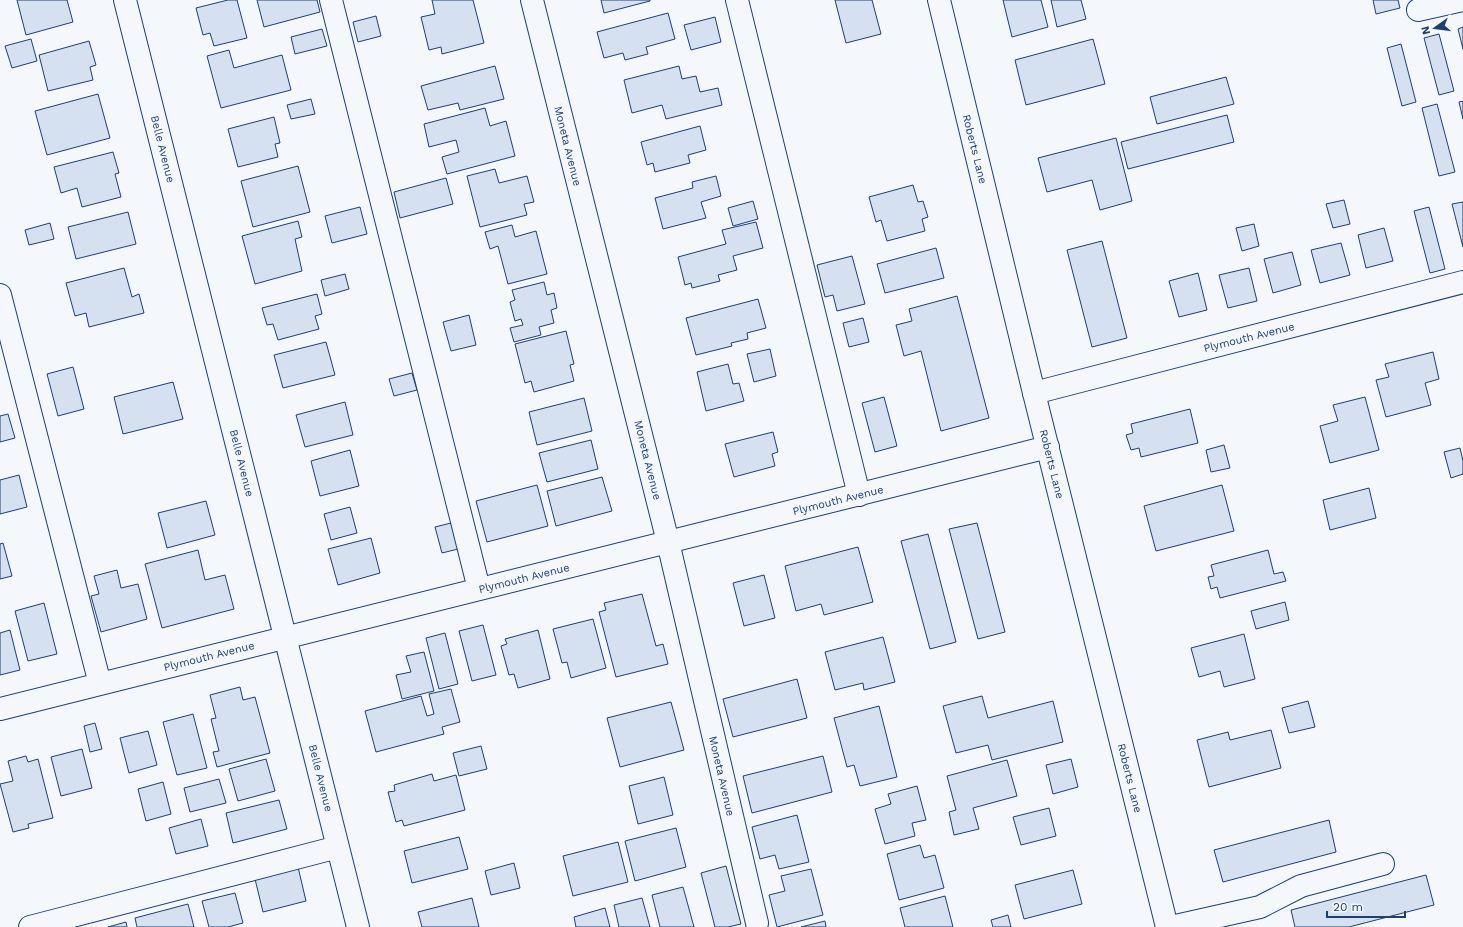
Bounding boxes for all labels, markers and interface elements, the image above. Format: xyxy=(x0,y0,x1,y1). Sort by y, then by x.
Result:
north arrow xyxy=(1415,8,1455,48)
text: N xyxy=(1418,25,1433,36)
street label: Moneta Avenue xyxy=(551,105,584,187)
street label: Roberts Lane xyxy=(960,113,989,185)
street label: Belle Avenue xyxy=(148,114,177,184)
street label: Plymouth Avenue xyxy=(1202,320,1296,355)
street label: Moneta Avenue xyxy=(631,419,664,501)
street label: Belle Avenue xyxy=(227,428,256,498)
street label: Roberts Lane xyxy=(1037,428,1066,500)
street label: Plymouth Avenue xyxy=(791,483,885,518)
street label: Plymouth Avenue xyxy=(477,561,571,596)
street label: Plymouth Avenue xyxy=(162,639,256,674)
street label: Moneta Avenue xyxy=(706,735,737,817)
street label: Roberts Lane xyxy=(1115,742,1144,814)
street label: Belle Avenue xyxy=(306,743,335,813)
scale bar xyxy=(1327,893,1405,919)
text: 20 m xyxy=(1333,900,1363,914)

